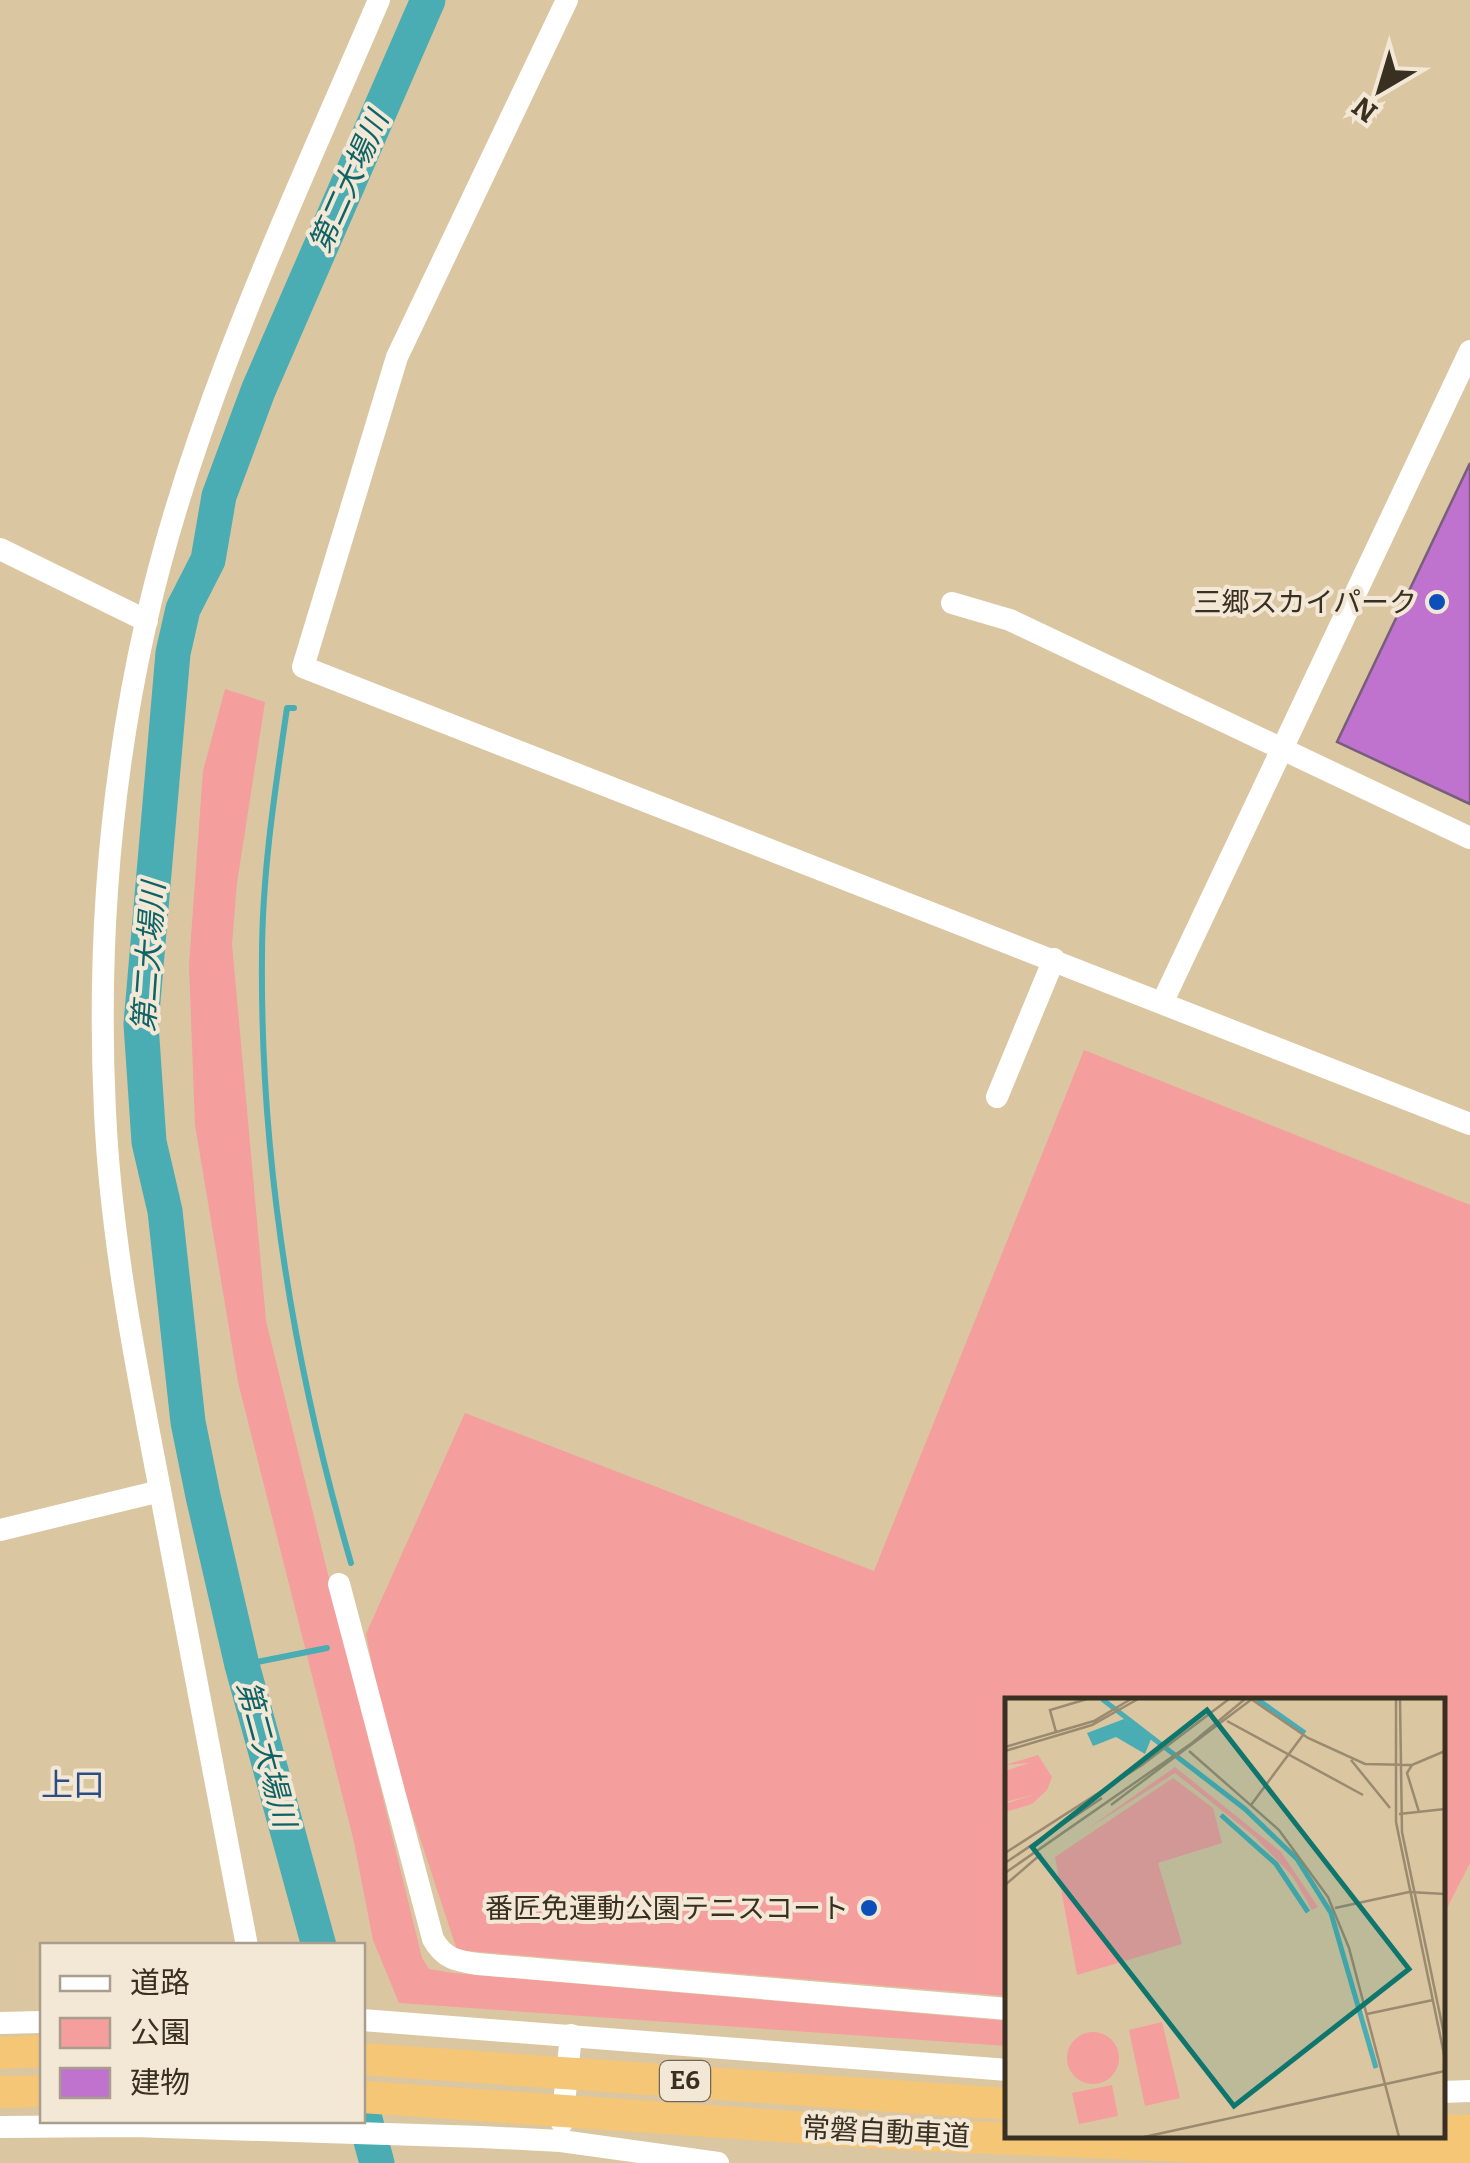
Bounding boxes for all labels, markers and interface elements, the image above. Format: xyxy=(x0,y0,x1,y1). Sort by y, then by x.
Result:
north arrow xyxy=(1330,40,1430,140)
text: N xyxy=(1346,90,1384,129)
water label: 第二大場川 xyxy=(302,103,397,258)
place label: 三郷スカイパーク xyxy=(1194,586,1417,619)
marker: 三郷スカイパーク xyxy=(1426,591,1448,613)
water label: 第二大場川 xyxy=(126,878,172,1033)
water label: 第二大場川 xyxy=(229,1677,304,1834)
inset map xyxy=(1005,1698,1445,2138)
district label: 上口 xyxy=(41,1766,105,1804)
place label: 番匠免運動公園テニスコート xyxy=(485,1892,849,1925)
marker: 番匠免運動公園テニスコート xyxy=(858,1897,880,1919)
legend xyxy=(40,1943,365,2123)
text: 道路 xyxy=(130,1965,190,2001)
text: 公園 xyxy=(130,2015,190,2051)
road number: E6 xyxy=(660,2061,710,2101)
text: 建物 xyxy=(130,2065,190,2101)
street label: 常磐自動車道 xyxy=(801,2111,971,2153)

